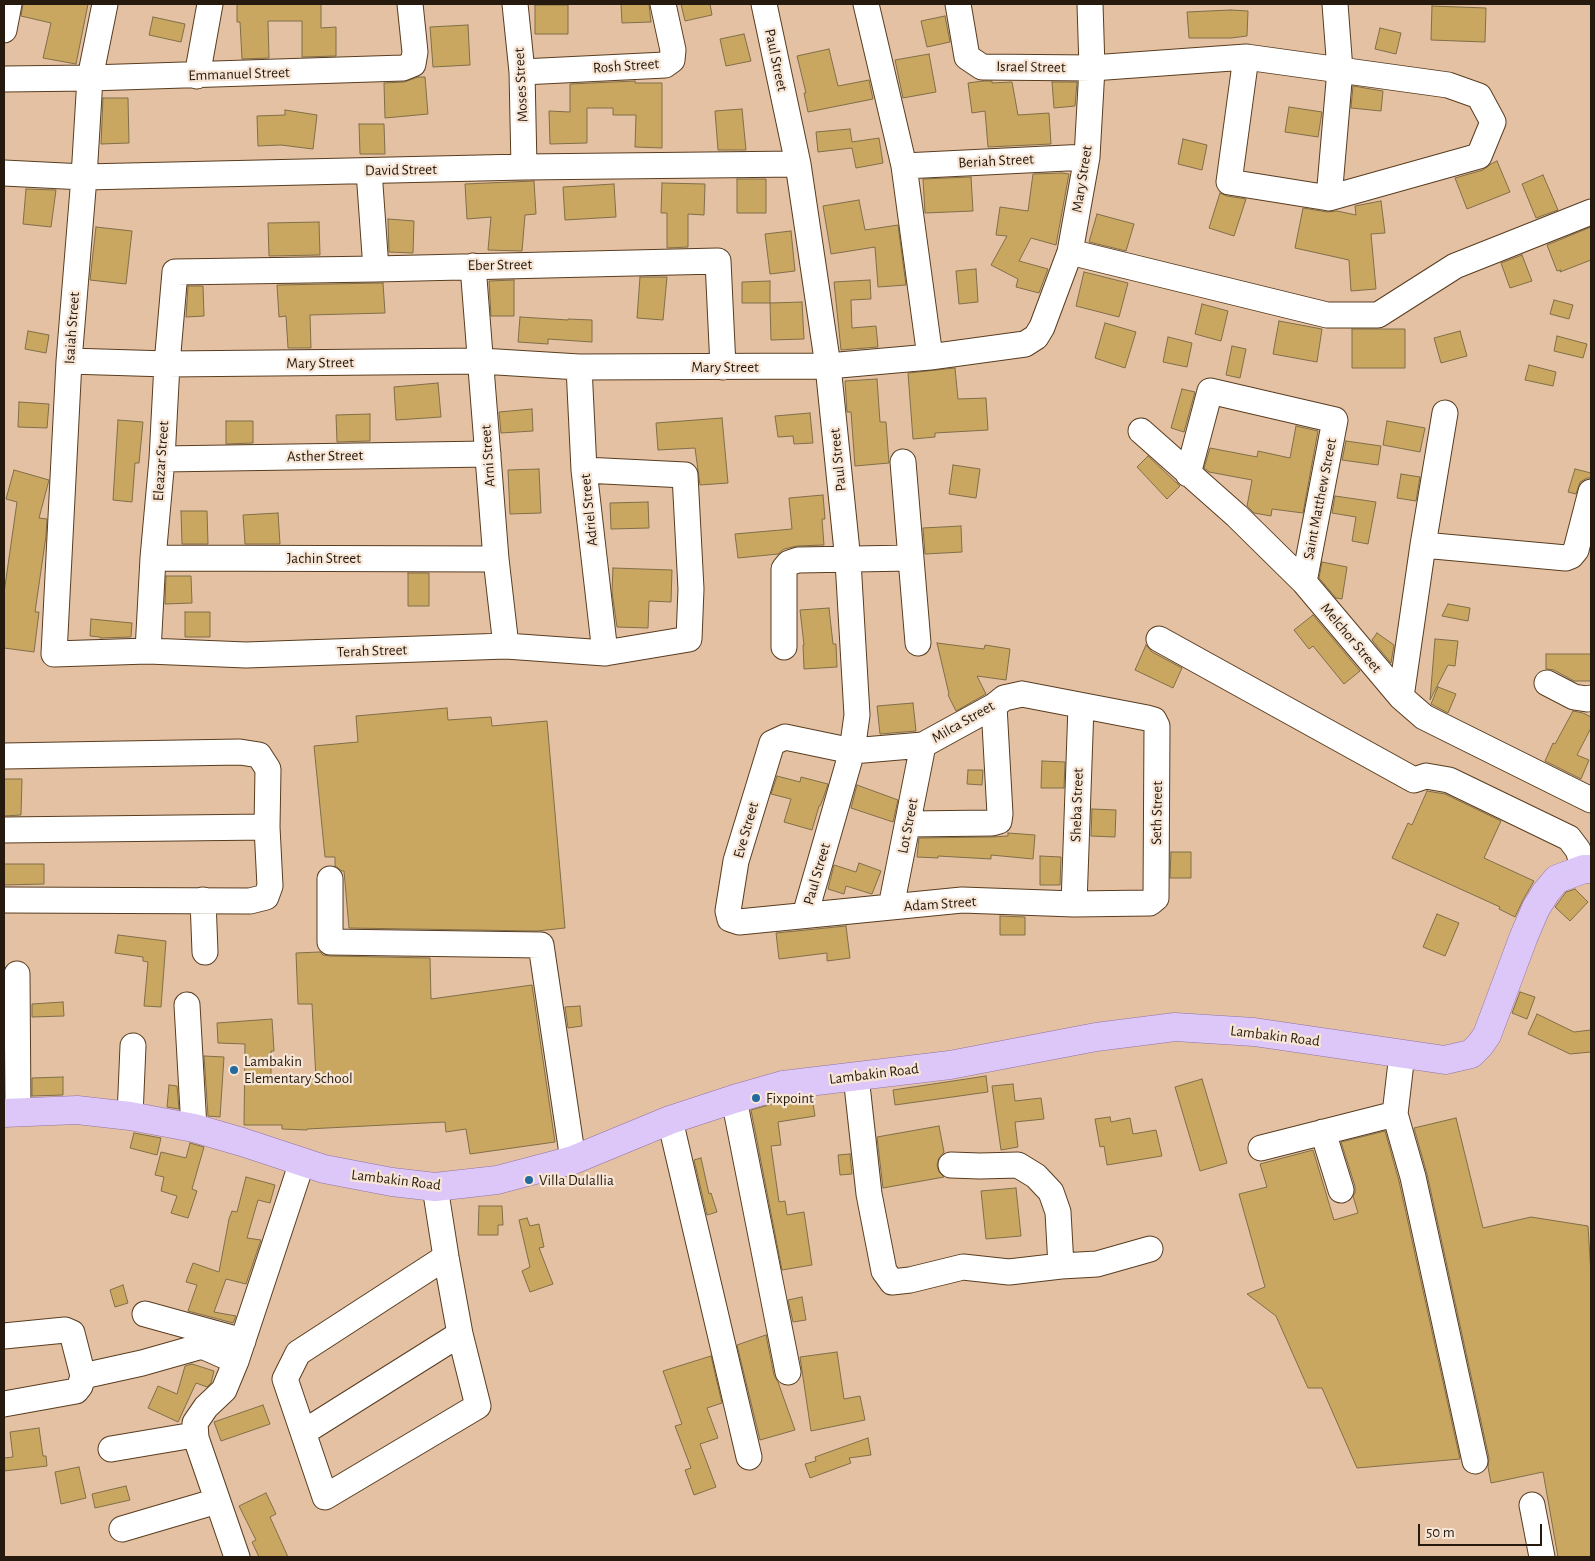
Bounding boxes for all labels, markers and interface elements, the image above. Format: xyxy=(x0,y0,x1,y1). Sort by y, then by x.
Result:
street label: Paul Street xyxy=(761,27,791,93)
street label: Moses Street xyxy=(510,47,532,123)
street label: Rosh Street xyxy=(592,55,660,77)
street label: Israel Street xyxy=(996,57,1066,77)
street label: Emmanuel Street xyxy=(188,63,290,85)
street label: Mary Street xyxy=(1068,144,1096,214)
street label: Beriah Street xyxy=(958,150,1034,172)
street label: David Street xyxy=(365,160,437,180)
street label: Eber Street xyxy=(468,255,532,275)
street label: Isaiah Street xyxy=(60,291,84,365)
street label: Mary Street xyxy=(286,353,354,373)
street label: Mary Street xyxy=(691,358,759,376)
street label: Eleazar Street xyxy=(149,420,173,502)
street label: Arni Street xyxy=(477,424,499,488)
street label: Paul Street xyxy=(826,427,850,493)
street label: Saint Matthew Street xyxy=(1299,437,1341,561)
street label: Asther Street xyxy=(287,446,363,466)
street label: Adriel Street xyxy=(576,473,602,547)
street label: Jachin Street xyxy=(287,549,361,567)
street label: Melchor Street xyxy=(1317,599,1385,677)
street label: Terah Street xyxy=(336,641,408,661)
street label: Milca Street xyxy=(928,697,998,747)
street label: Sheba Street xyxy=(1067,768,1087,842)
street label: Seth Street xyxy=(1147,781,1167,845)
street label: Lot Street xyxy=(894,797,922,855)
street label: Eve Street xyxy=(729,800,763,860)
street label: Paul Street xyxy=(800,841,834,907)
street label: Adam Street xyxy=(903,892,977,916)
street label: Lambakin Road xyxy=(1229,1022,1321,1050)
place label: Lambakin Elementary School xyxy=(244,1052,353,1087)
street label: Lambakin Road xyxy=(828,1060,920,1088)
marker: Lambakin Elementary School xyxy=(228,1064,240,1076)
place label: Fixpoint xyxy=(766,1089,814,1107)
marker: Fixpoint xyxy=(750,1092,762,1104)
street label: Lambakin Road xyxy=(350,1166,442,1194)
place label: Villa Dulallia xyxy=(539,1171,614,1189)
marker: Villa Dulallia xyxy=(523,1174,535,1186)
scale bar xyxy=(1420,1514,1544,1546)
text: 50 m xyxy=(1426,1525,1455,1540)

